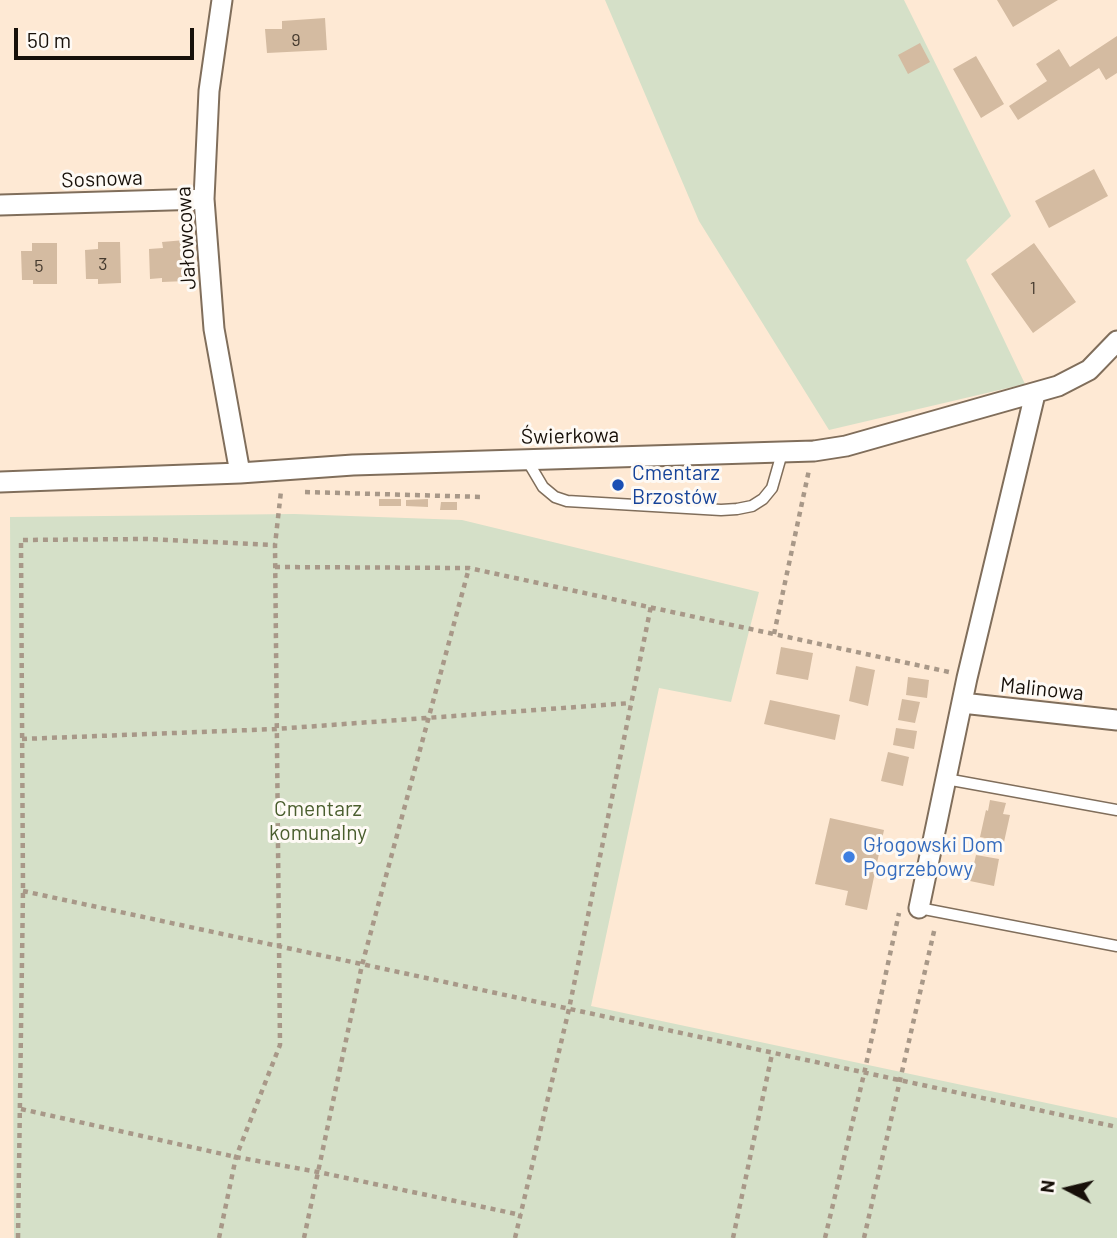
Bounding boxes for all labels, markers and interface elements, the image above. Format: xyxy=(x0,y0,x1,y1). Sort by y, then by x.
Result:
scale bar xyxy=(18,14,198,58)
text: 50 m xyxy=(27,27,71,52)
house number: 9 xyxy=(291,29,301,51)
street label: Sosnowa xyxy=(61,165,143,193)
street label: Jałowcowa xyxy=(171,186,201,290)
house number: 3 xyxy=(98,253,108,275)
house number: 5 xyxy=(34,255,44,277)
house number: 1 xyxy=(1030,277,1036,299)
street label: Świerkowa xyxy=(521,423,619,449)
place label: Cmentarz Brzostów xyxy=(632,460,720,510)
marker: Cmentarz Brzostów xyxy=(610,477,626,493)
street label: Malinowa xyxy=(999,672,1085,706)
park label: Cmentarz komunalny xyxy=(269,796,367,846)
place label: Głogowski Dom Pogrzebowy xyxy=(863,832,1003,882)
marker: Głogowski Dom Pogrzebowy xyxy=(841,849,857,865)
north arrow xyxy=(1033,1154,1103,1224)
text: N xyxy=(1034,1179,1059,1194)

